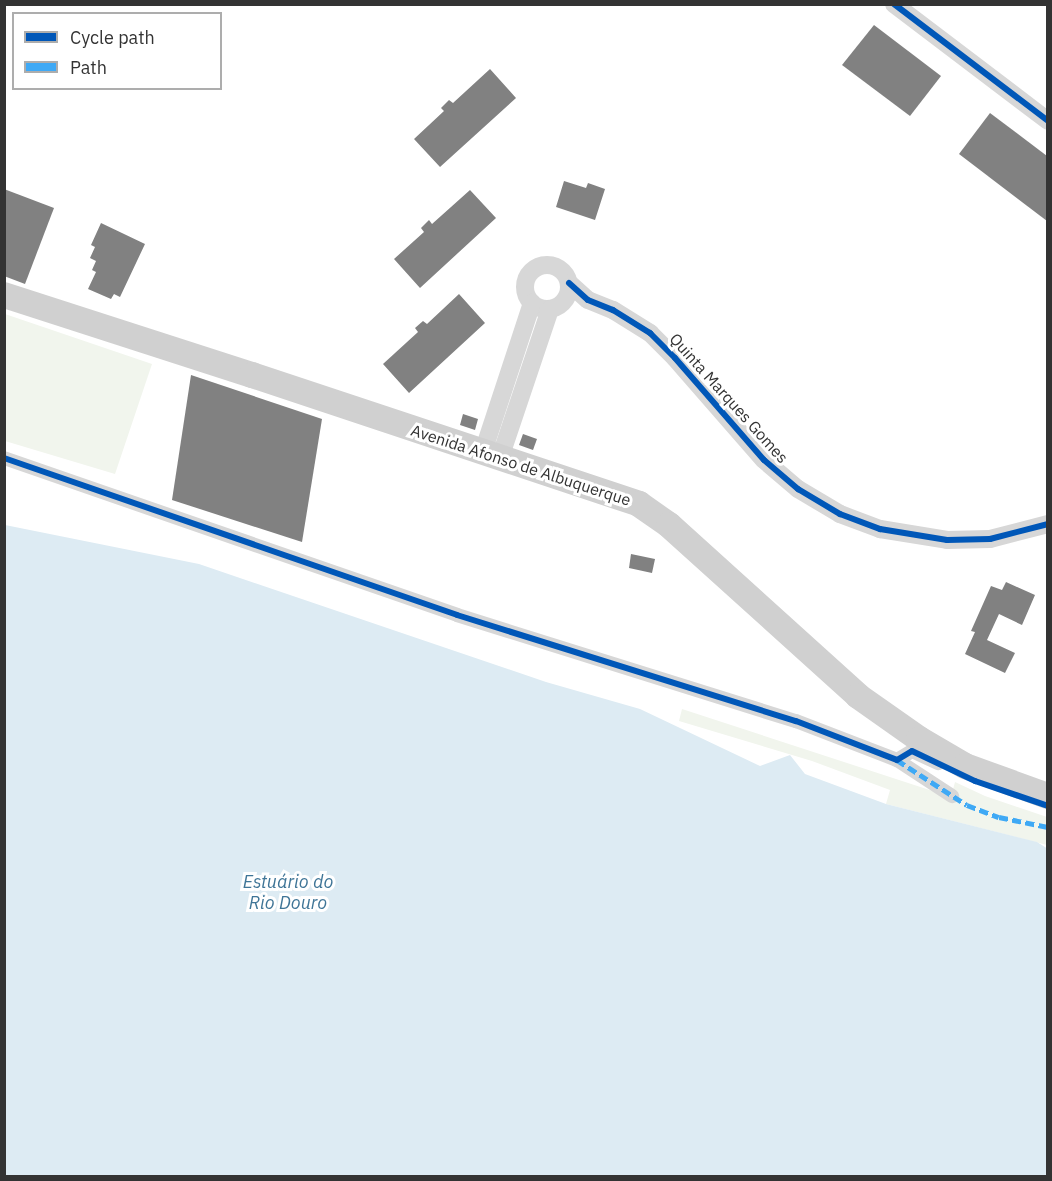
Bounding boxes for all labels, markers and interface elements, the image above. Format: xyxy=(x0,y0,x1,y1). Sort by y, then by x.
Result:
legend xyxy=(12,12,222,90)
text: Cycle path xyxy=(70,26,155,49)
text: Path xyxy=(70,56,107,79)
street label: Quinta Marques Gomes xyxy=(666,329,792,467)
street label: Avenida Afonso de Albuquerque xyxy=(409,420,633,510)
water label: Estuário do Rio Douro xyxy=(243,872,333,914)

